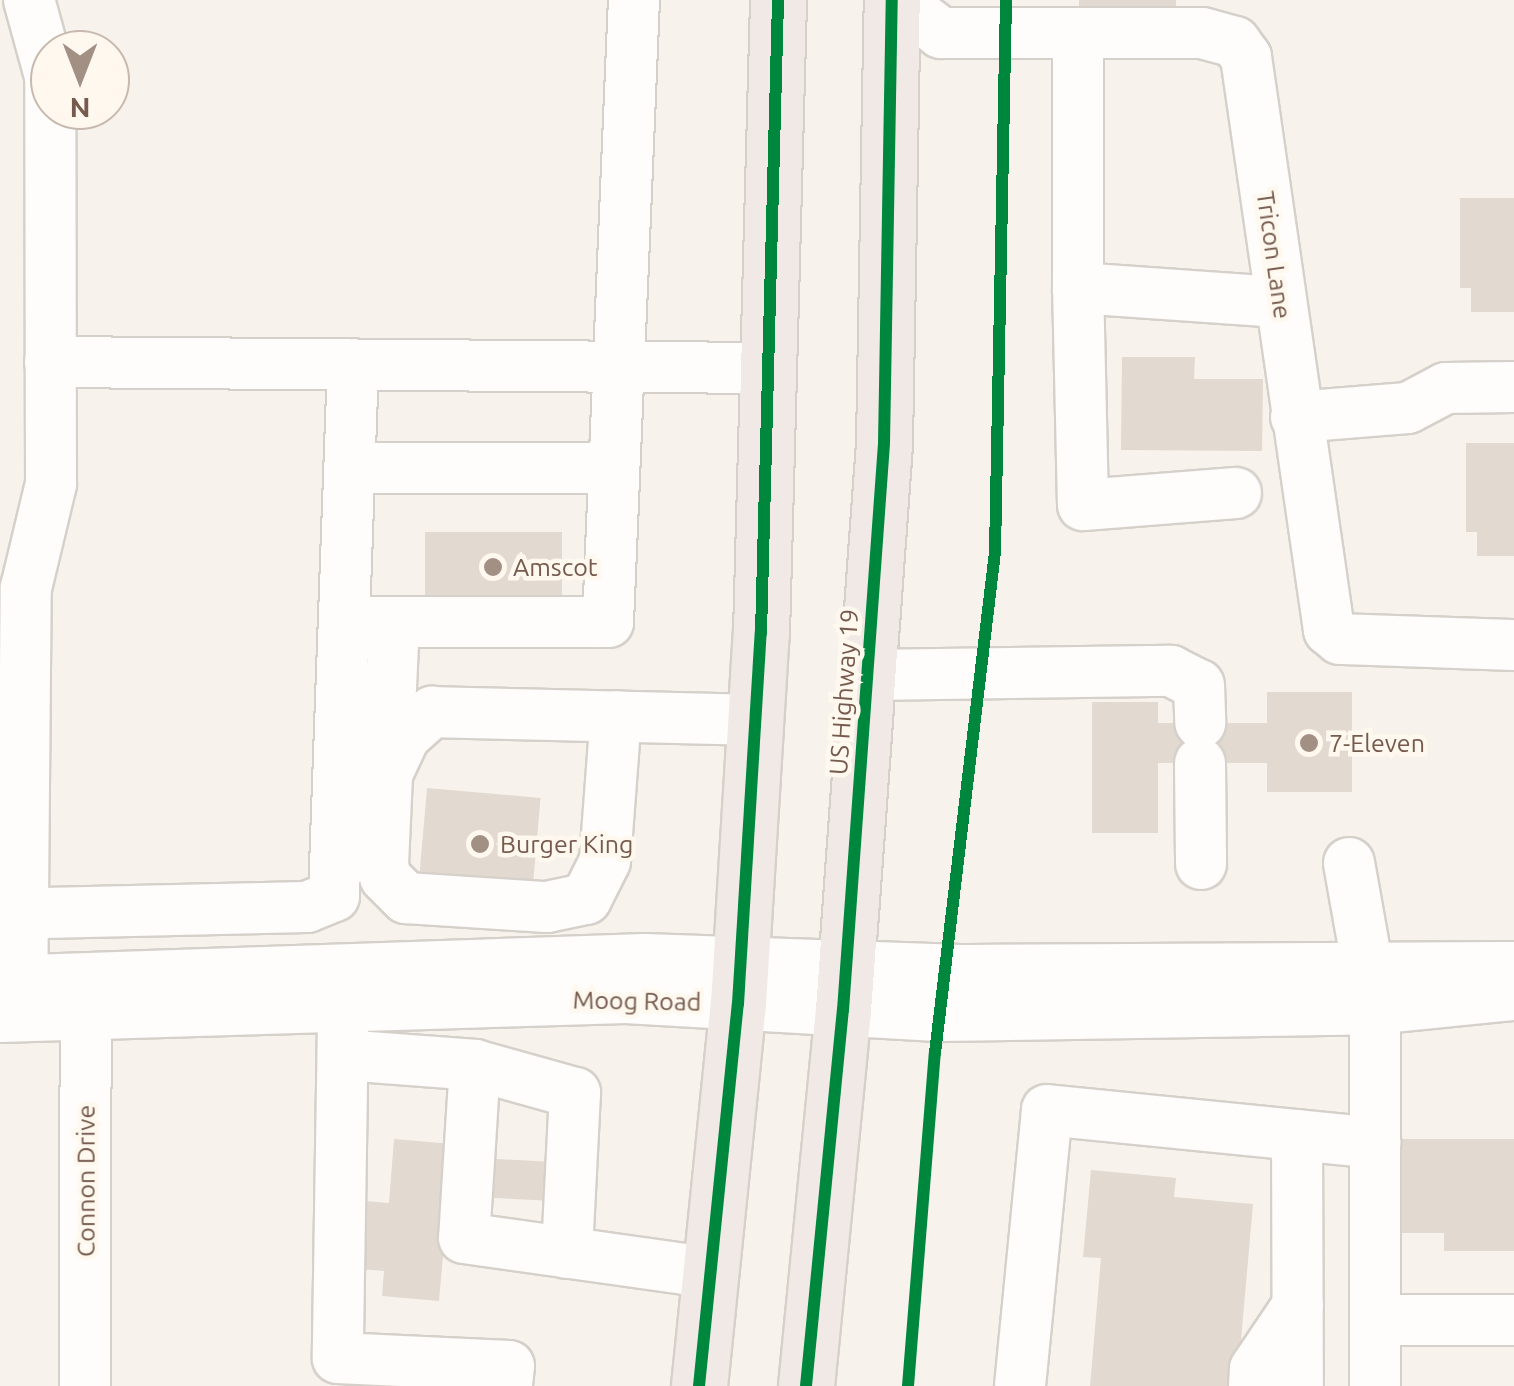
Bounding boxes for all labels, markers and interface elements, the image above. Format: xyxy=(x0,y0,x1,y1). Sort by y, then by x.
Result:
north arrow xyxy=(30,30,130,130)
text: N xyxy=(70,93,90,124)
street label: Tricon Lane xyxy=(1250,189,1298,321)
place label: Amscot xyxy=(513,552,598,582)
marker: Amscot xyxy=(482,556,504,578)
street label: US Highway 19 xyxy=(823,608,865,776)
place label: 7-Eleven xyxy=(1329,728,1425,758)
marker: 7-Eleven xyxy=(1298,732,1320,754)
place label: Burger King xyxy=(500,829,633,859)
marker: Burger King xyxy=(469,833,491,855)
street label: Moog Road xyxy=(572,985,702,1017)
street label: Connon Drive xyxy=(71,1105,101,1257)

